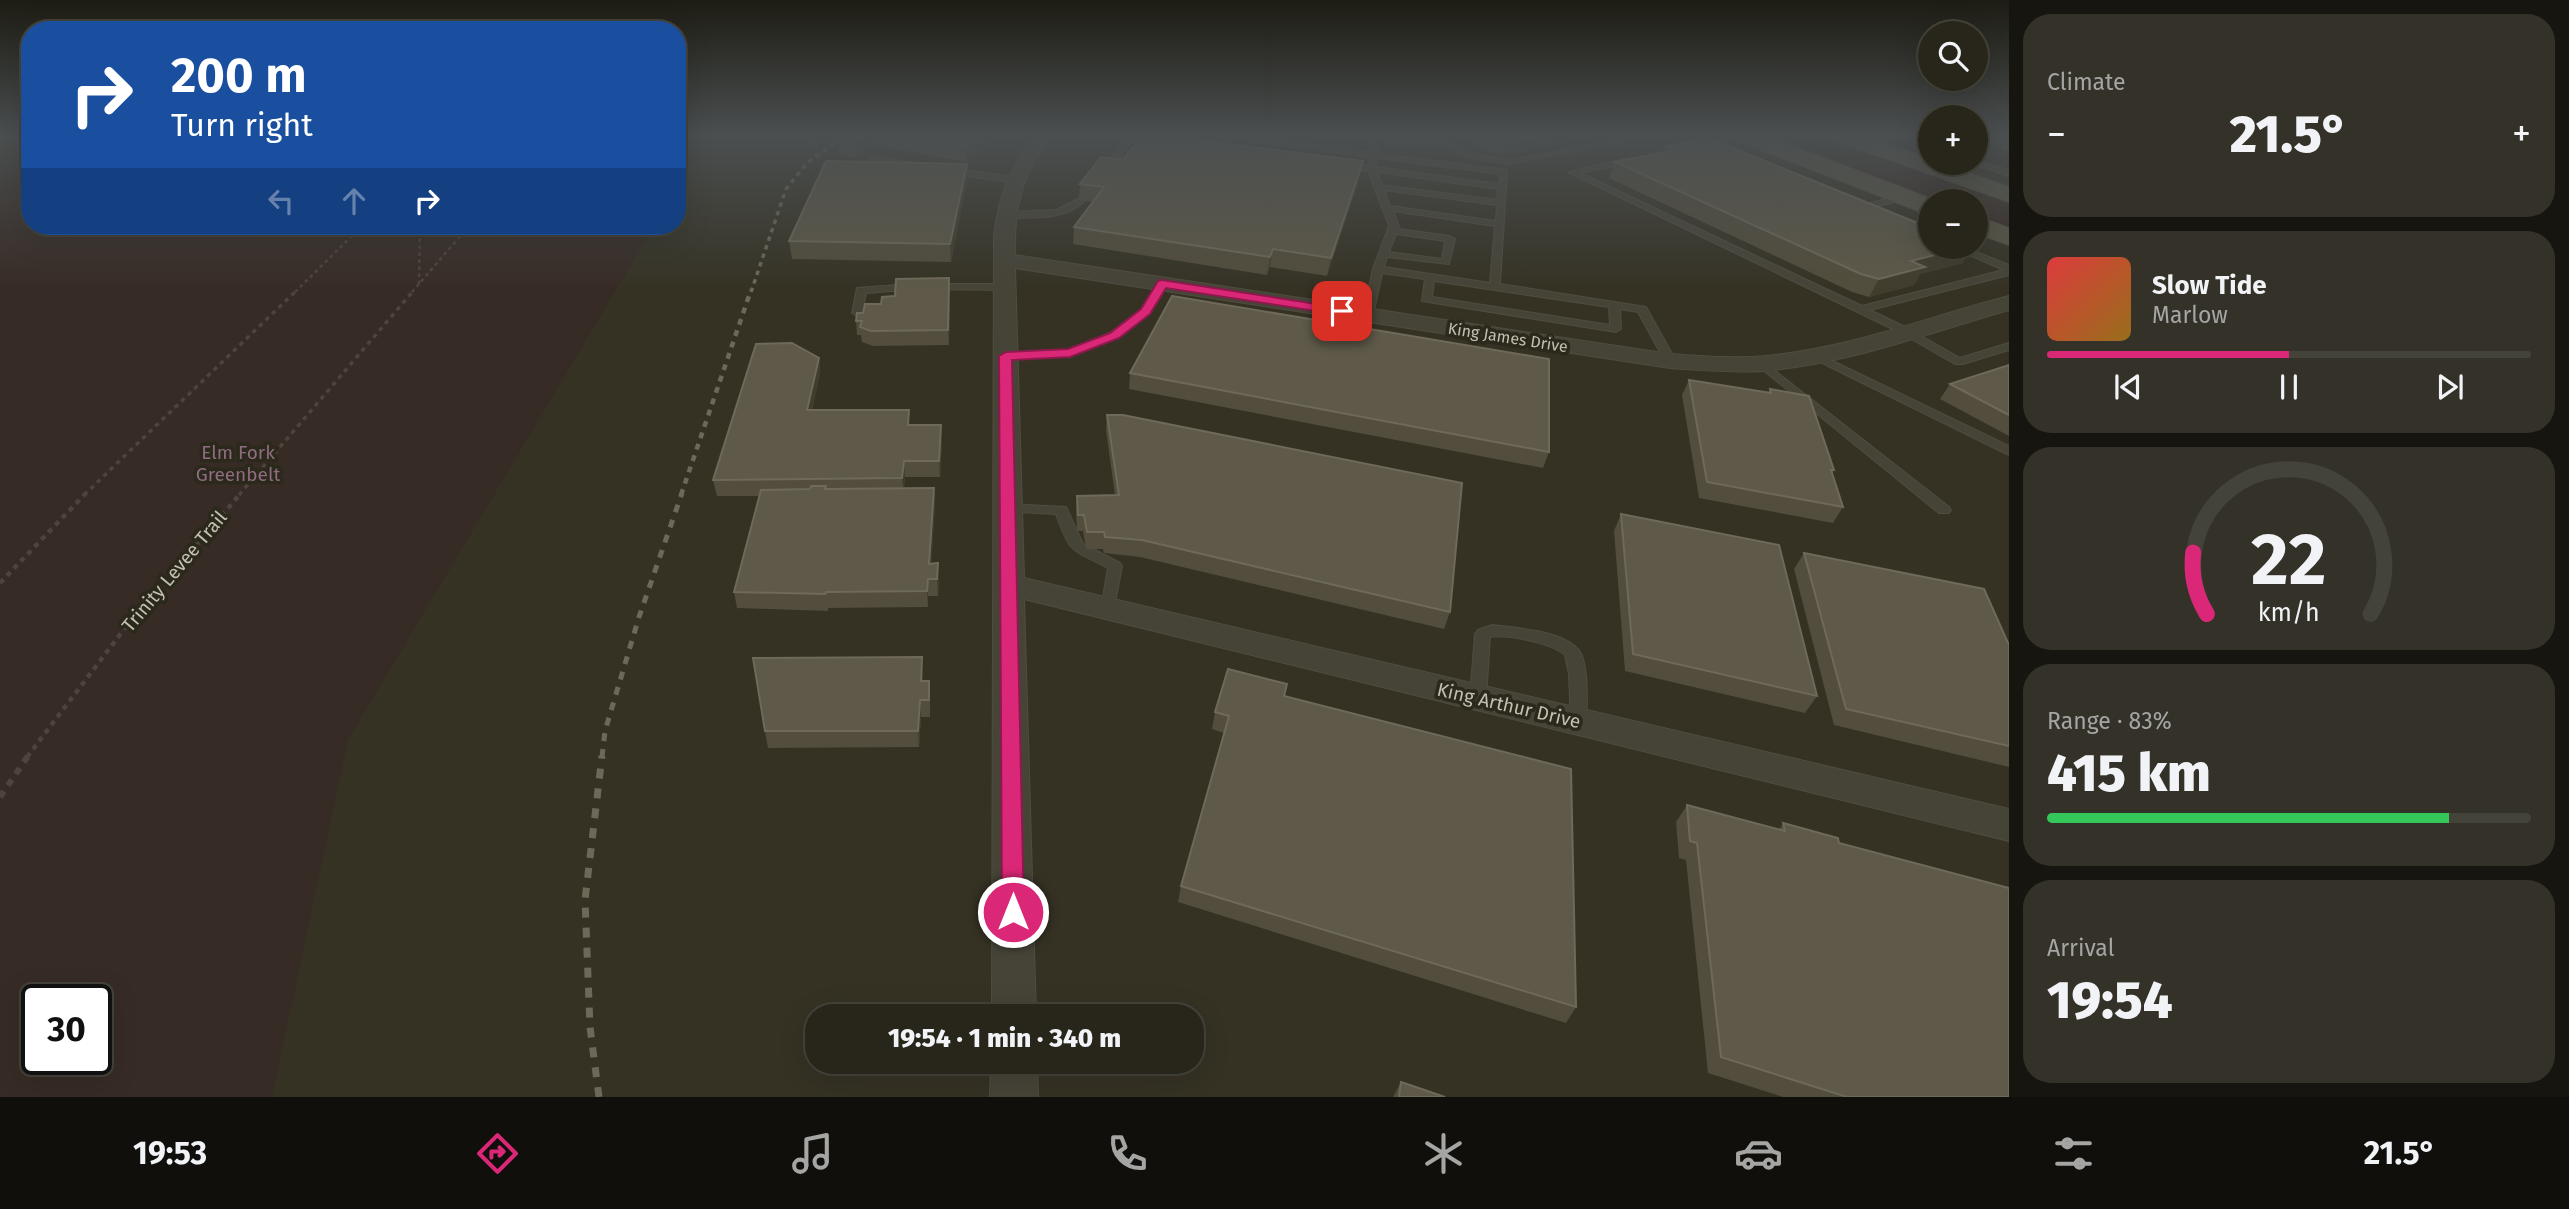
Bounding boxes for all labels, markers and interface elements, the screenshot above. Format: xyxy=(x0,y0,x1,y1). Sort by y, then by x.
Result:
map controls xyxy=(1918,21,1988,259)
button: search xyxy=(1918,21,1988,91)
text: 200 m xyxy=(171,46,307,105)
icon: right xyxy=(56,49,147,140)
text: Climate xyxy=(2047,68,2126,96)
text: 21.5° xyxy=(2230,103,2348,166)
button: + xyxy=(1918,105,1988,175)
text: Turn right xyxy=(171,106,313,144)
text: − xyxy=(2047,111,2066,157)
text: + xyxy=(2512,111,2531,157)
icon: left xyxy=(262,182,300,220)
icon: ahead xyxy=(335,182,373,220)
icon: right xyxy=(408,182,446,220)
button: − xyxy=(1918,189,1988,259)
text: Slow Tide xyxy=(2152,270,2267,301)
pin xyxy=(1312,281,1372,341)
icon: arrive xyxy=(1323,292,1361,330)
text: Marlow xyxy=(2152,301,2228,329)
street label: King James Drive xyxy=(1447,319,1569,356)
icon: previous xyxy=(2109,368,2147,406)
icon: pause xyxy=(2270,368,2308,406)
icon: next xyxy=(2431,368,2469,406)
park label: Elm Fork Greenbelt xyxy=(196,441,280,486)
street label: Trinity Levee Trail xyxy=(117,506,232,637)
text: 22 xyxy=(2251,517,2327,604)
text: km/h xyxy=(2258,598,2320,628)
street label: King Arthur Drive xyxy=(1435,678,1583,733)
text: Range · 83% xyxy=(2047,707,2172,735)
text: 415 km xyxy=(2047,742,2211,805)
position arrow xyxy=(976,875,1050,949)
text: Arrival xyxy=(2047,934,2114,962)
text: 19:54 xyxy=(2047,969,2173,1032)
speed limit sign: 30 xyxy=(21,984,112,1075)
text: 19:54 · 1 min · 340 m xyxy=(888,1023,1121,1054)
icon: directions xyxy=(473,1129,522,1178)
icon: music xyxy=(788,1129,837,1178)
icon: phone xyxy=(1103,1129,1152,1178)
icon: climate xyxy=(1419,1129,1468,1178)
icon: car xyxy=(1734,1129,1783,1178)
icon: filters xyxy=(2049,1129,2098,1178)
text: 19:53 xyxy=(133,1134,207,1172)
text: 21.5° xyxy=(2364,1134,2436,1172)

